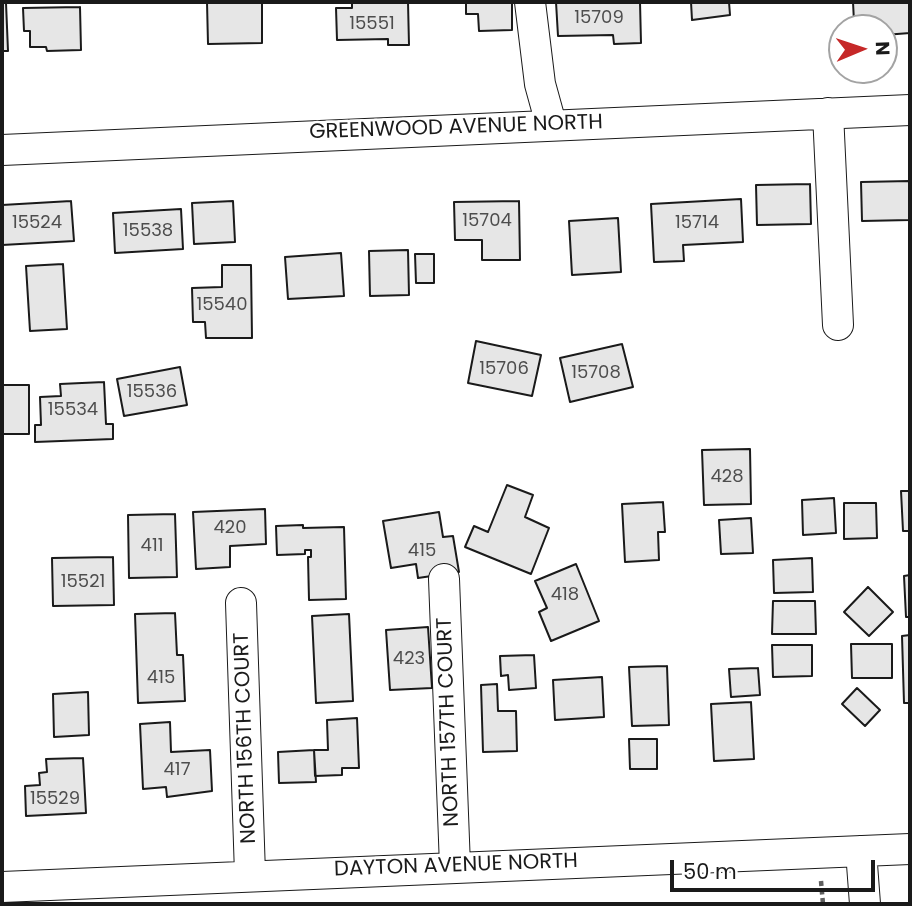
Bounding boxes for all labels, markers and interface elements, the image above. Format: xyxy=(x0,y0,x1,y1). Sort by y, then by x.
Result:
house number: 15709 xyxy=(574,7,624,29)
house number: 15551 xyxy=(349,13,395,35)
north arrow xyxy=(828,14,898,84)
text: N xyxy=(869,41,896,56)
street label: GREENWOOD AVENUE NORTH xyxy=(309,110,603,146)
house number: 15704 xyxy=(462,210,512,232)
house number: 15524 xyxy=(12,212,62,234)
house number: 15714 xyxy=(675,212,719,234)
house number: 15538 xyxy=(123,220,173,242)
house number: 15540 xyxy=(197,294,247,316)
house number: 15706 xyxy=(479,358,529,380)
house number: 15708 xyxy=(571,362,621,384)
house number: 15536 xyxy=(127,381,177,403)
house number: 15534 xyxy=(48,399,98,421)
house number: 428 xyxy=(710,466,744,488)
house number: 420 xyxy=(214,517,246,539)
house number: 411 xyxy=(141,535,163,557)
house number: 415 xyxy=(408,540,436,562)
house number: 15521 xyxy=(61,571,105,593)
house number: 418 xyxy=(551,584,579,606)
street label: NORTH 157TH COURT xyxy=(433,617,465,827)
street label: NORTH 156TH COURT xyxy=(230,632,262,844)
house number: 423 xyxy=(393,648,425,670)
house number: 415 xyxy=(147,667,175,689)
house number: 417 xyxy=(164,759,190,781)
house number: 15529 xyxy=(30,788,80,810)
scale bar xyxy=(674,846,879,890)
street label: DAYTON AVENUE NORTH xyxy=(334,849,578,883)
text: 50 m xyxy=(683,857,737,886)

